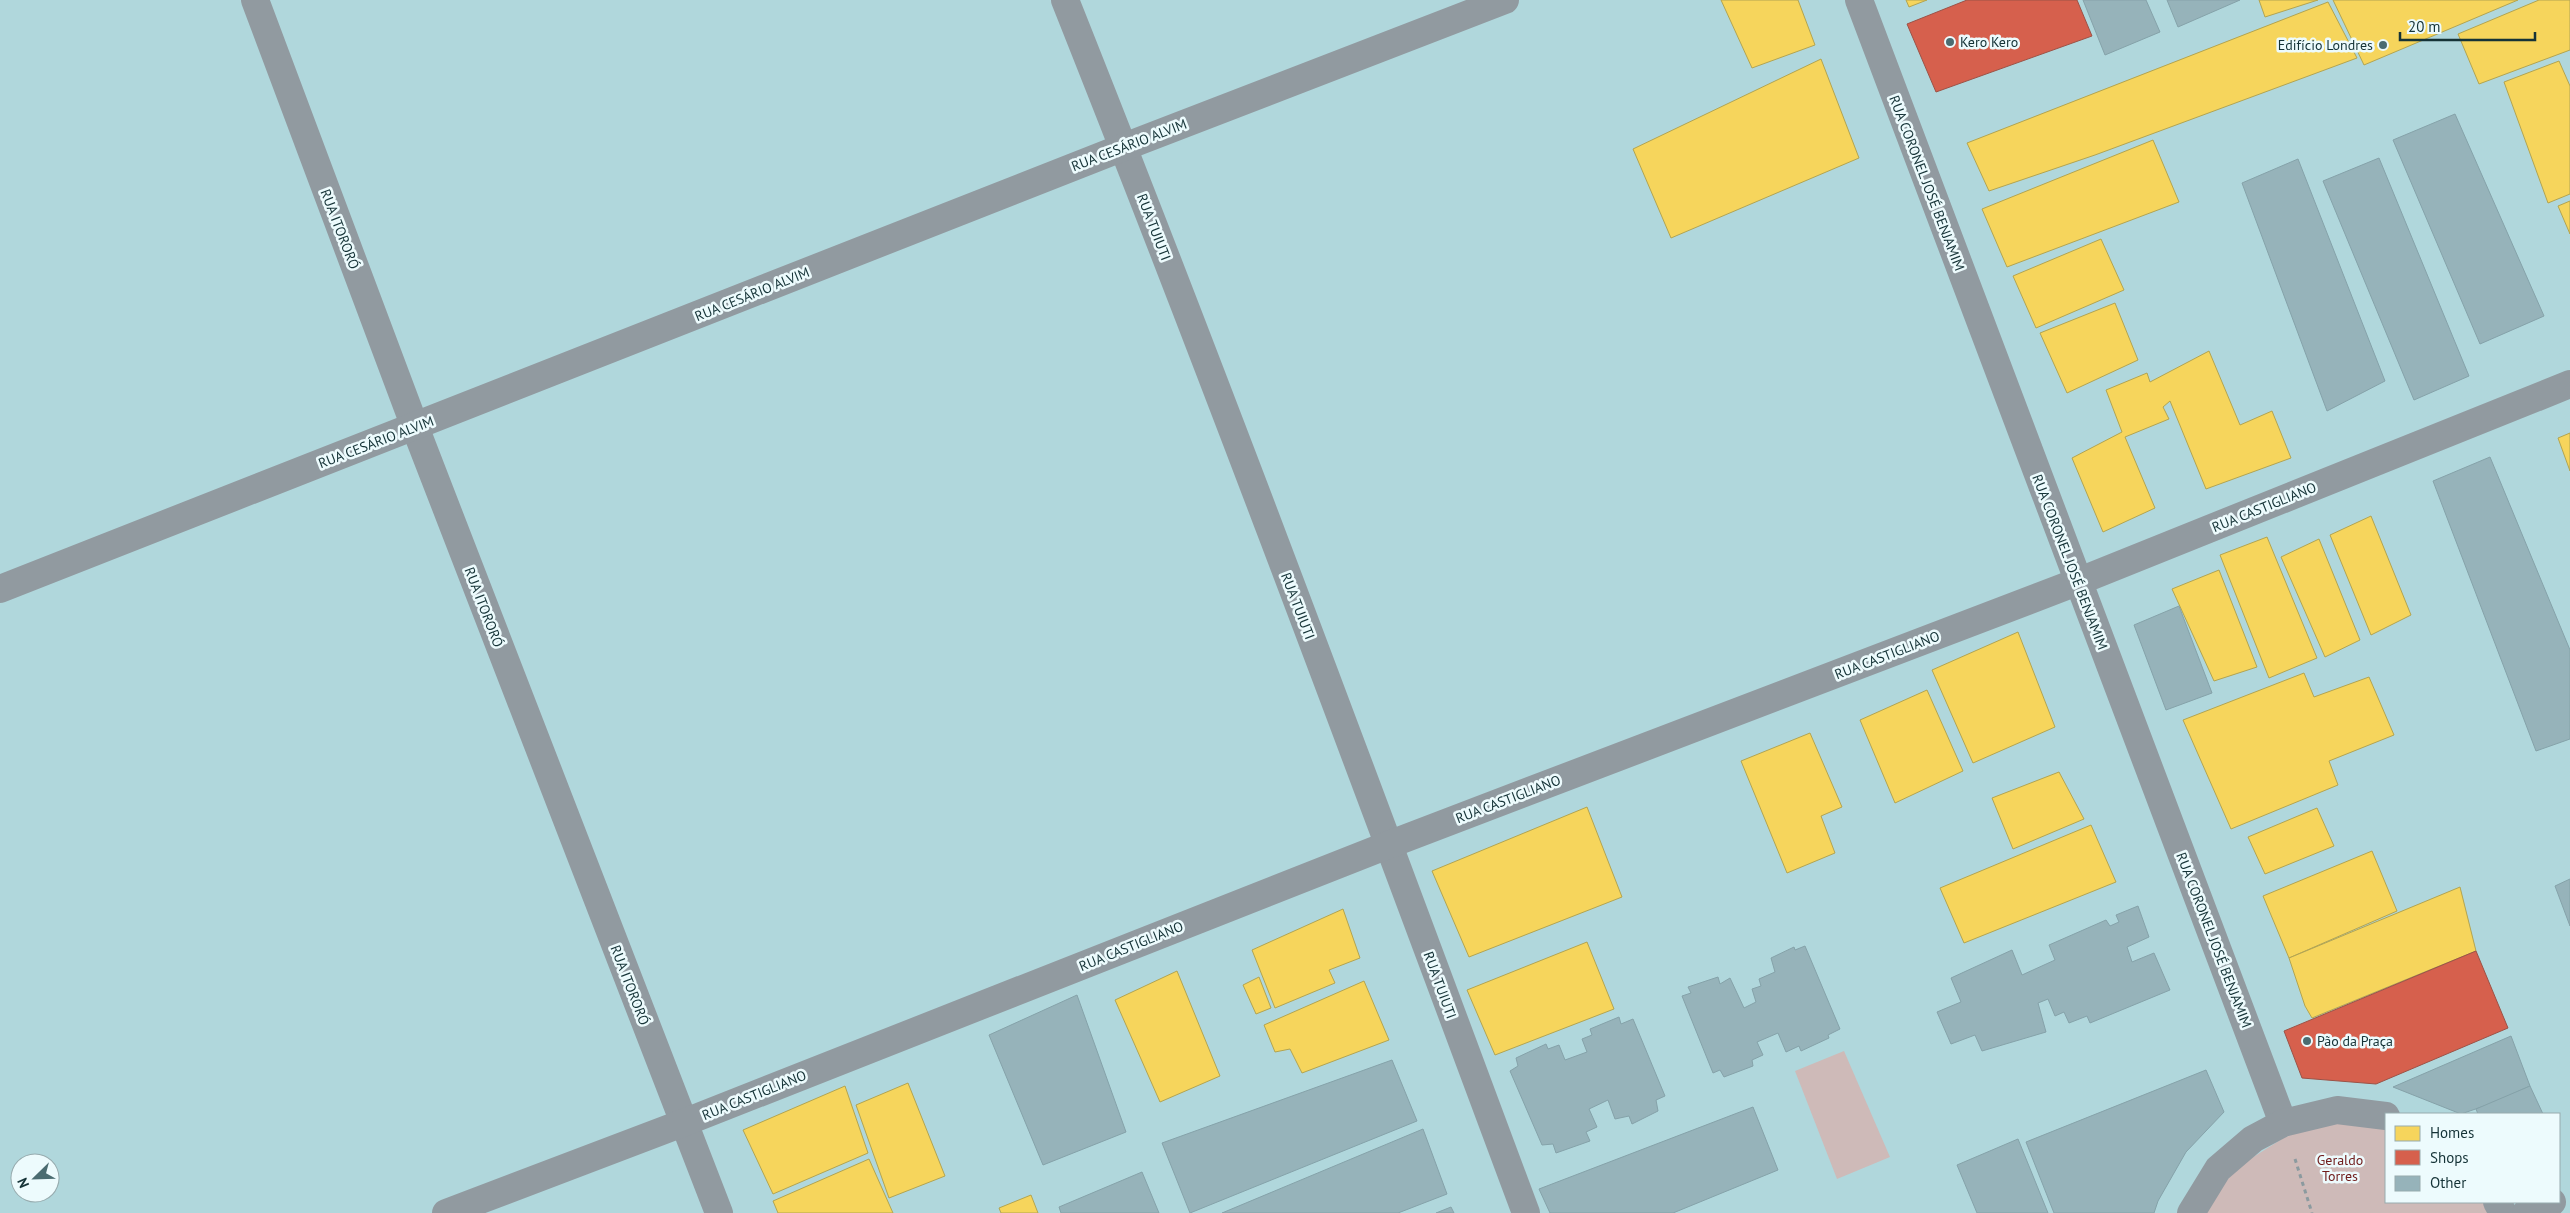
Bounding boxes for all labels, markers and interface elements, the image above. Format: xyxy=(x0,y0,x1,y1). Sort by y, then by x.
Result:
scale bar xyxy=(2400,10,2535,42)
text: 20 m xyxy=(2408,17,2441,36)
place label: Kero Kero xyxy=(1960,33,2018,51)
marker: Kero Kero xyxy=(1944,36,1956,48)
place label: Edifício Londres xyxy=(2278,36,2373,54)
marker: Edifício Londres xyxy=(2377,39,2389,51)
street label: RUA CORONEL JOSÉ BENJAMIM xyxy=(1885,93,1969,273)
street label: RUA CESÁRIO ALVIM xyxy=(1069,115,1189,175)
street label: RUA ITORORÓ xyxy=(317,186,363,272)
street label: RUA TUIUTI xyxy=(1133,191,1175,263)
street label: RUA CESÁRIO ALVIM xyxy=(692,263,812,325)
street label: RUA CESÁRIO ALVIM xyxy=(316,412,436,472)
street label: RUA CORONEL JOSÉ BENJAMIM xyxy=(2028,472,2112,652)
street label: RUA CASTIGLIANO xyxy=(2209,478,2319,536)
street label: RUA ITORORÓ xyxy=(461,564,507,650)
street label: RUA TUIUTI xyxy=(1277,570,1319,642)
street label: RUA CASTIGLIANO xyxy=(1832,627,1942,683)
street label: RUA CASTIGLIANO xyxy=(1453,771,1563,827)
street label: RUA CORONEL JOSÉ BENJAMIM xyxy=(2172,850,2256,1030)
street label: RUA CASTIGLIANO xyxy=(1076,917,1186,975)
street label: RUA ITORORÓ xyxy=(607,942,653,1028)
street label: RUA TUIUTI xyxy=(1420,949,1460,1021)
place label: Pão da Praça xyxy=(2317,1032,2393,1050)
marker: Pão da Praça xyxy=(2301,1035,2313,1047)
street label: RUA CASTIGLIANO xyxy=(699,1066,809,1124)
legend xyxy=(2385,1113,2560,1203)
text: Homes xyxy=(2430,1123,2474,1142)
text: Shops xyxy=(2430,1148,2469,1167)
park label: Geraldo Torres xyxy=(2317,1151,2363,1185)
north arrow xyxy=(10,1153,60,1203)
text: Other xyxy=(2430,1173,2466,1192)
text: N xyxy=(13,1175,33,1191)

